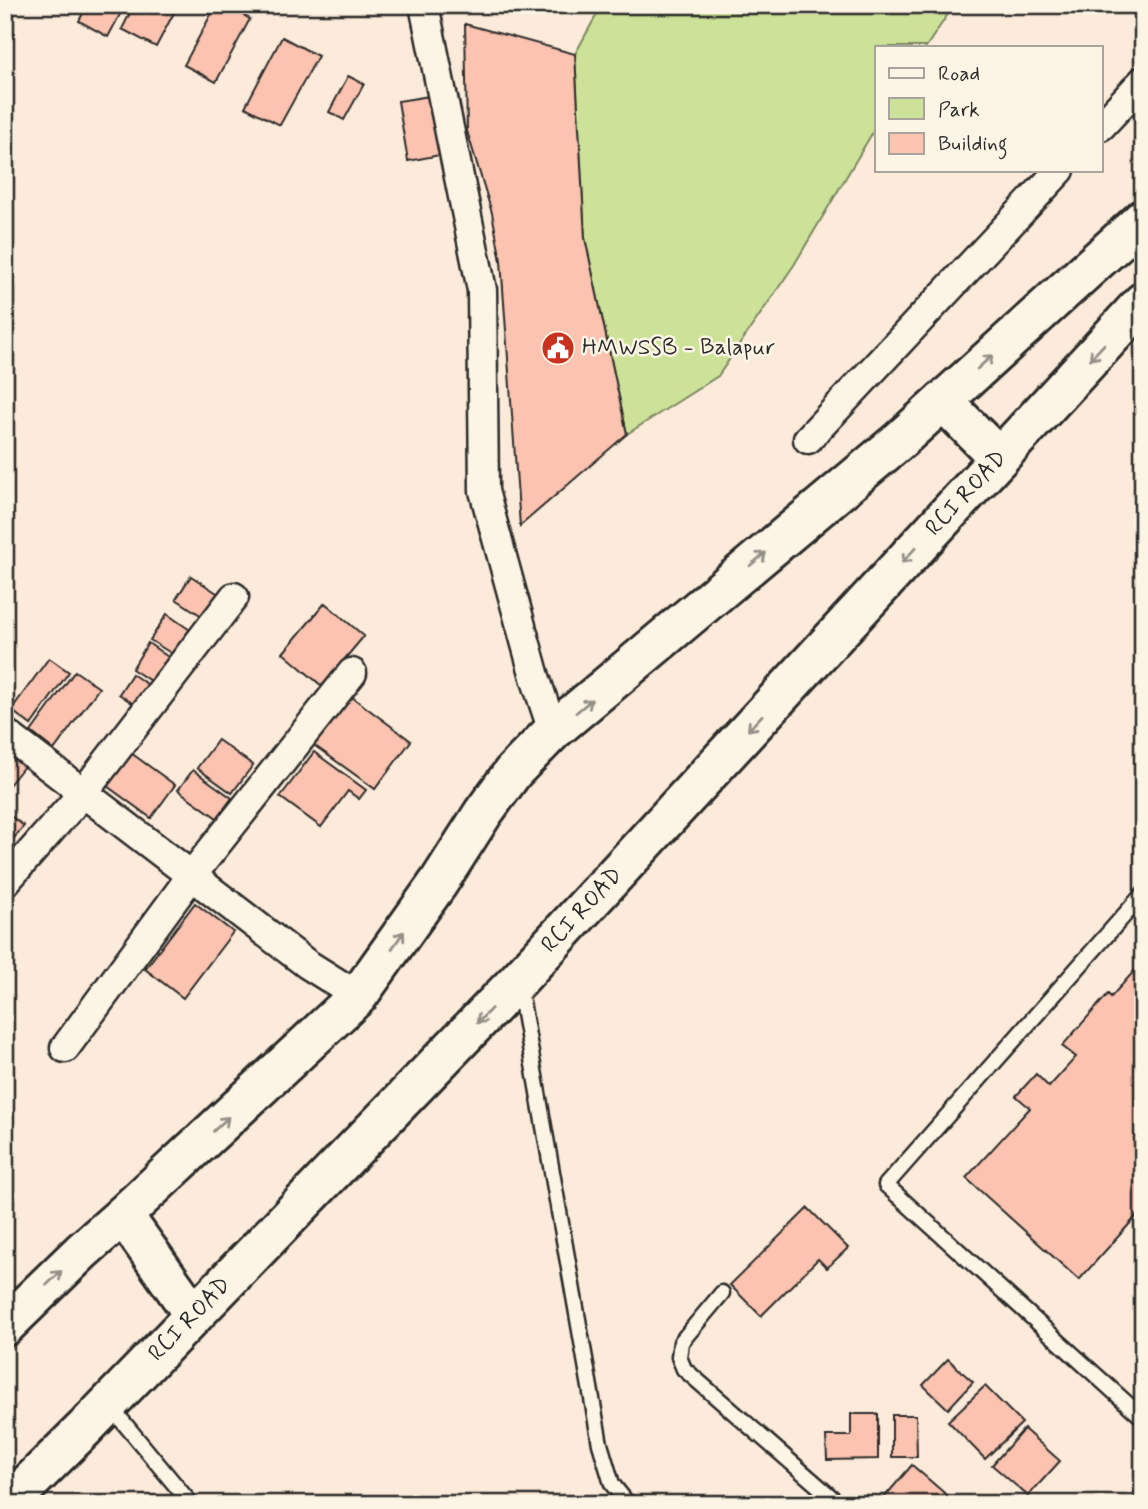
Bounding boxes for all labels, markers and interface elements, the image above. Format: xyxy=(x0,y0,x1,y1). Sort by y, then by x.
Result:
legend xyxy=(875,46,1102,172)
text: Road xyxy=(938,60,980,88)
text: Park xyxy=(938,96,980,124)
text: Building xyxy=(938,130,1008,160)
public building icon: HMWSSB - Balapur xyxy=(539,329,577,367)
place label: HMWSSB - Balapur xyxy=(582,333,776,363)
one-way arrow xyxy=(1088,343,1105,360)
one-way arrow xyxy=(976,354,993,371)
street label: RCI ROAD xyxy=(919,444,1014,543)
one-way arrow xyxy=(901,546,918,563)
one-way arrow xyxy=(749,552,767,568)
one-way arrow xyxy=(574,698,592,714)
one-way arrow xyxy=(747,714,764,731)
street label: RCI ROAD xyxy=(535,861,629,960)
one-way arrow xyxy=(391,931,405,950)
one-way arrow xyxy=(476,1007,493,1024)
one-way arrow xyxy=(212,1115,229,1132)
one-way arrow xyxy=(45,1270,62,1287)
street label: RCI ROAD xyxy=(142,1271,238,1368)

